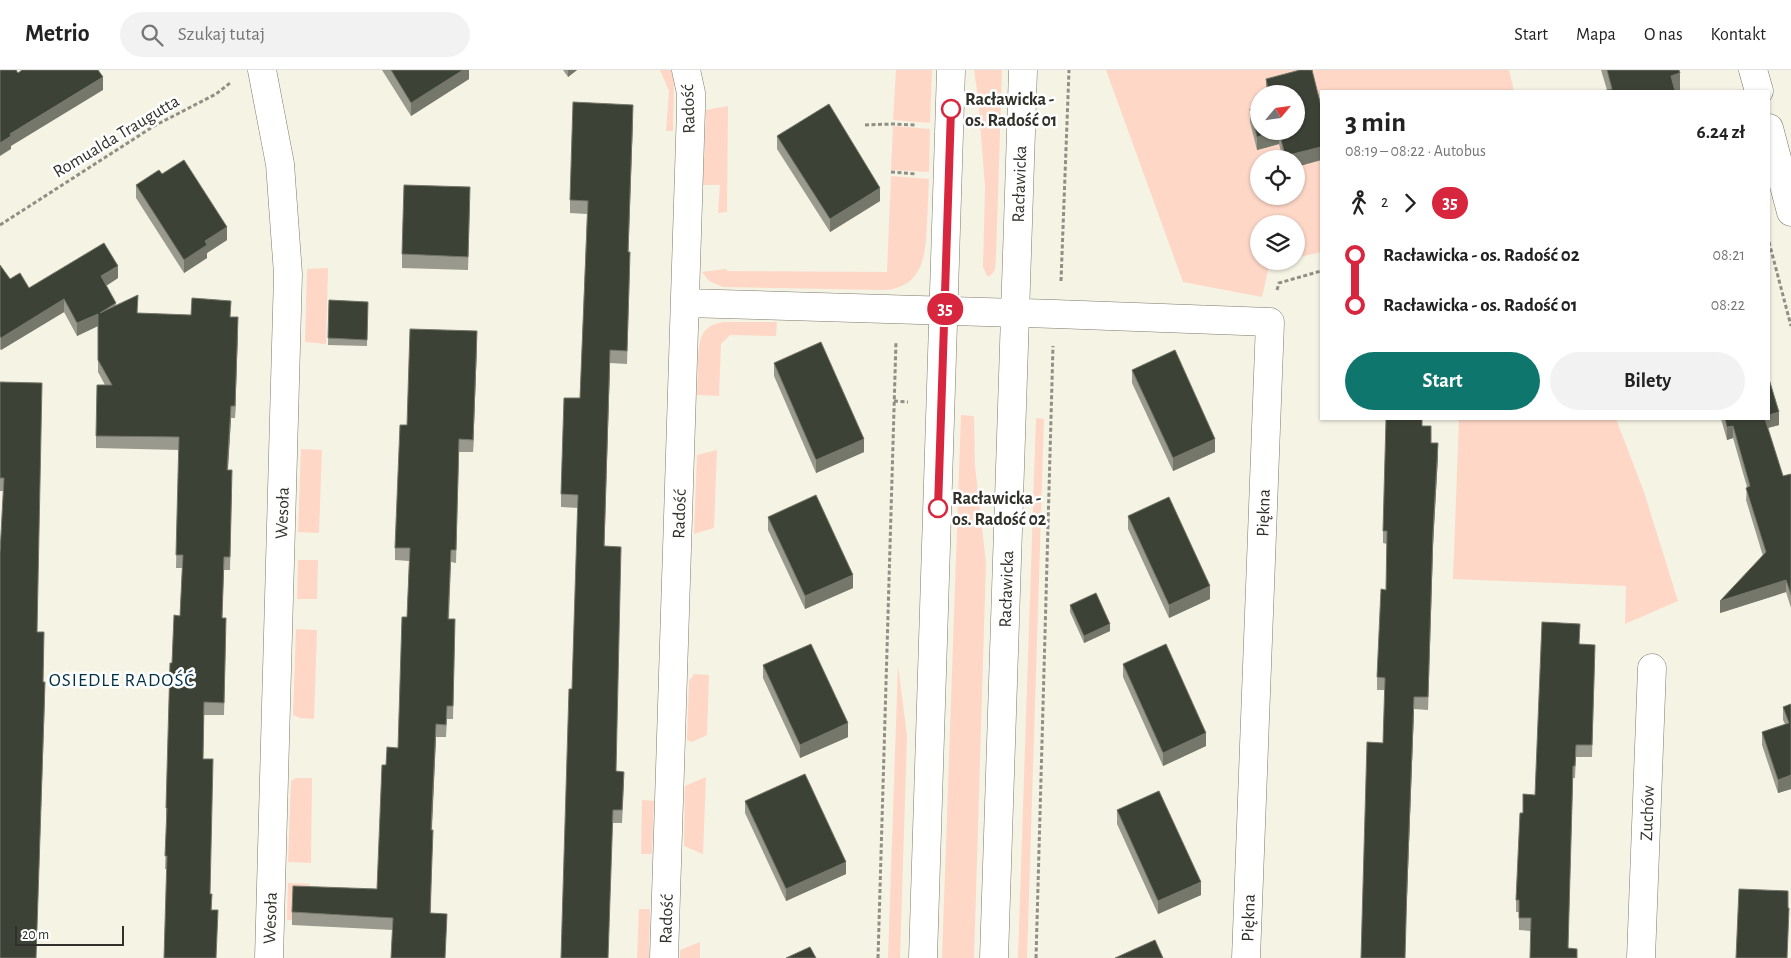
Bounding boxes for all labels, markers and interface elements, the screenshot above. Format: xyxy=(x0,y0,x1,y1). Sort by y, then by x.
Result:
search box xyxy=(120,12,470,57)
icon: search xyxy=(138,21,166,49)
text: Metrio xyxy=(25,22,90,46)
text: Szukaj tutaj xyxy=(178,25,265,44)
text: Start xyxy=(1514,26,1548,44)
text: Mapa xyxy=(1576,26,1616,44)
text: O nas xyxy=(1644,26,1683,44)
text: Kontakt xyxy=(1711,26,1766,44)
street label: Radość xyxy=(679,84,699,134)
north arrow xyxy=(1250,85,1305,140)
map controls xyxy=(1250,85,1305,270)
place label: Racławicka - os. Radość 01 xyxy=(965,91,1057,130)
street label: Romualda Traugutta xyxy=(50,92,183,182)
marker: Racławicka - os. Radość 01 xyxy=(941,99,961,119)
text: 3 min xyxy=(1345,109,1406,137)
text: 6.24 zł xyxy=(1697,123,1745,142)
text: 08:19 – 08:22 · Autobus xyxy=(1345,143,1486,159)
street label: Racławicka xyxy=(1010,145,1030,223)
button: locate xyxy=(1250,150,1305,205)
icon: walk xyxy=(1345,189,1373,217)
icon: forward xyxy=(1396,189,1424,217)
text: 2 xyxy=(1381,194,1388,210)
text: 35 xyxy=(1442,194,1458,212)
button: layers xyxy=(1250,215,1305,270)
text: Racławicka - os. Radość 02 xyxy=(1383,246,1580,265)
text: 08:21 xyxy=(1713,247,1745,263)
line badge: 35 xyxy=(922,293,968,325)
text: Racławicka - os. Radość 01 xyxy=(1383,296,1578,315)
text: 08:22 xyxy=(1711,297,1745,313)
text: 35 xyxy=(937,300,953,318)
button: Start xyxy=(1345,352,1540,410)
button: Bilety xyxy=(1550,352,1745,410)
street label: Wesoła xyxy=(273,487,293,539)
street label: Radość xyxy=(670,489,690,539)
street label: Piękna xyxy=(1254,489,1274,537)
place label: Racławicka - os. Radość 02 xyxy=(952,490,1047,529)
marker: Racławicka - os. Radość 02 xyxy=(928,498,948,518)
street label: Racławicka xyxy=(997,550,1017,628)
district label: OSIEDLE RADOŚĆ xyxy=(49,669,195,690)
street label: Zuchów xyxy=(1638,785,1658,841)
street label: Wesoła xyxy=(261,892,281,944)
street label: Radość xyxy=(657,894,677,944)
street label: Piękna xyxy=(1239,894,1259,942)
scale bar xyxy=(15,923,124,946)
text: 20 m xyxy=(22,928,49,942)

